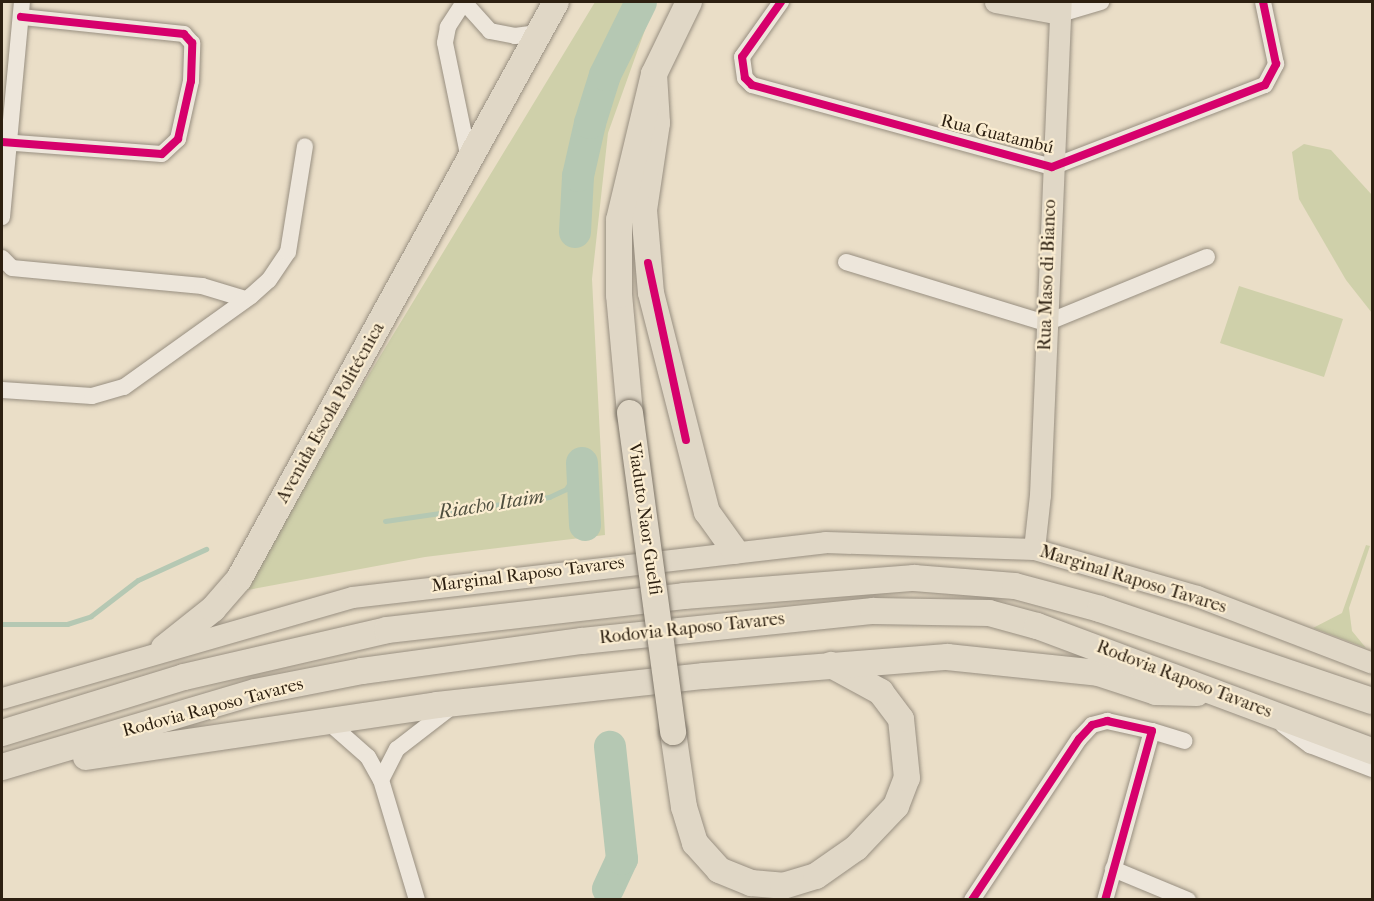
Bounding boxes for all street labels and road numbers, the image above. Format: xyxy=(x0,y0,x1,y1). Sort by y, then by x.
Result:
street label: Rua Guatambú xyxy=(938,111,1056,159)
street label: Rua Maso di Bianco xyxy=(1035,199,1061,351)
street label: Avenida Escola Politécnica xyxy=(272,319,390,507)
street label: Viaduto Naor Guelfi xyxy=(623,442,665,596)
street label: Marginal Raposo Tavares xyxy=(1037,541,1229,619)
street label: Marginal Raposo Tavares xyxy=(430,552,626,598)
street label: Rodovia Raposo Tavares xyxy=(598,609,786,649)
street label: Rodovia Raposo Tavares xyxy=(1093,637,1275,723)
street label: Rodovia Raposo Tavares xyxy=(120,673,306,743)

